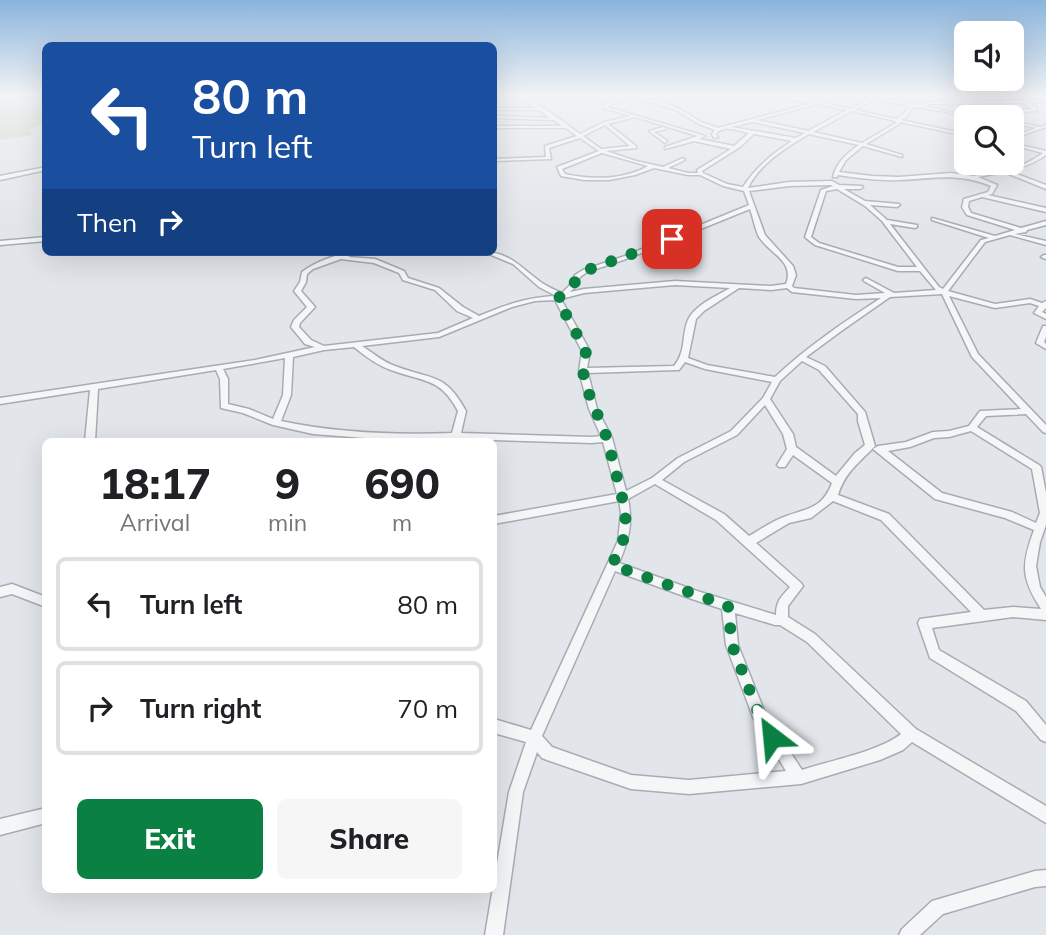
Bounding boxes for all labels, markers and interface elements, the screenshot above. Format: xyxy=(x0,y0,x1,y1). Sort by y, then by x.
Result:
map controls xyxy=(954,21,1024,175)
button: sound xyxy=(954,21,1024,91)
text: 80 m xyxy=(192,65,308,126)
icon: left xyxy=(77,70,168,161)
button: search xyxy=(954,105,1024,175)
text: Turn left xyxy=(192,126,312,166)
icon: right xyxy=(151,203,189,241)
text: Then xyxy=(77,206,137,239)
pin xyxy=(642,209,702,269)
icon: arrive xyxy=(653,220,691,258)
text: 18:17 xyxy=(99,457,211,510)
text: 9 xyxy=(275,457,300,510)
text: 690 xyxy=(364,457,440,510)
text: Arrival xyxy=(120,508,190,537)
text: min xyxy=(268,508,307,537)
text: m xyxy=(392,508,412,537)
icon: left xyxy=(81,585,119,623)
text: Turn left xyxy=(140,588,242,621)
text: 80 m xyxy=(397,588,458,621)
icon: right xyxy=(81,689,119,727)
text: Turn right xyxy=(140,692,261,725)
text: 70 m xyxy=(397,692,458,725)
position arrow xyxy=(735,700,809,774)
button: Exit xyxy=(77,799,263,879)
button: Share xyxy=(277,799,462,879)

